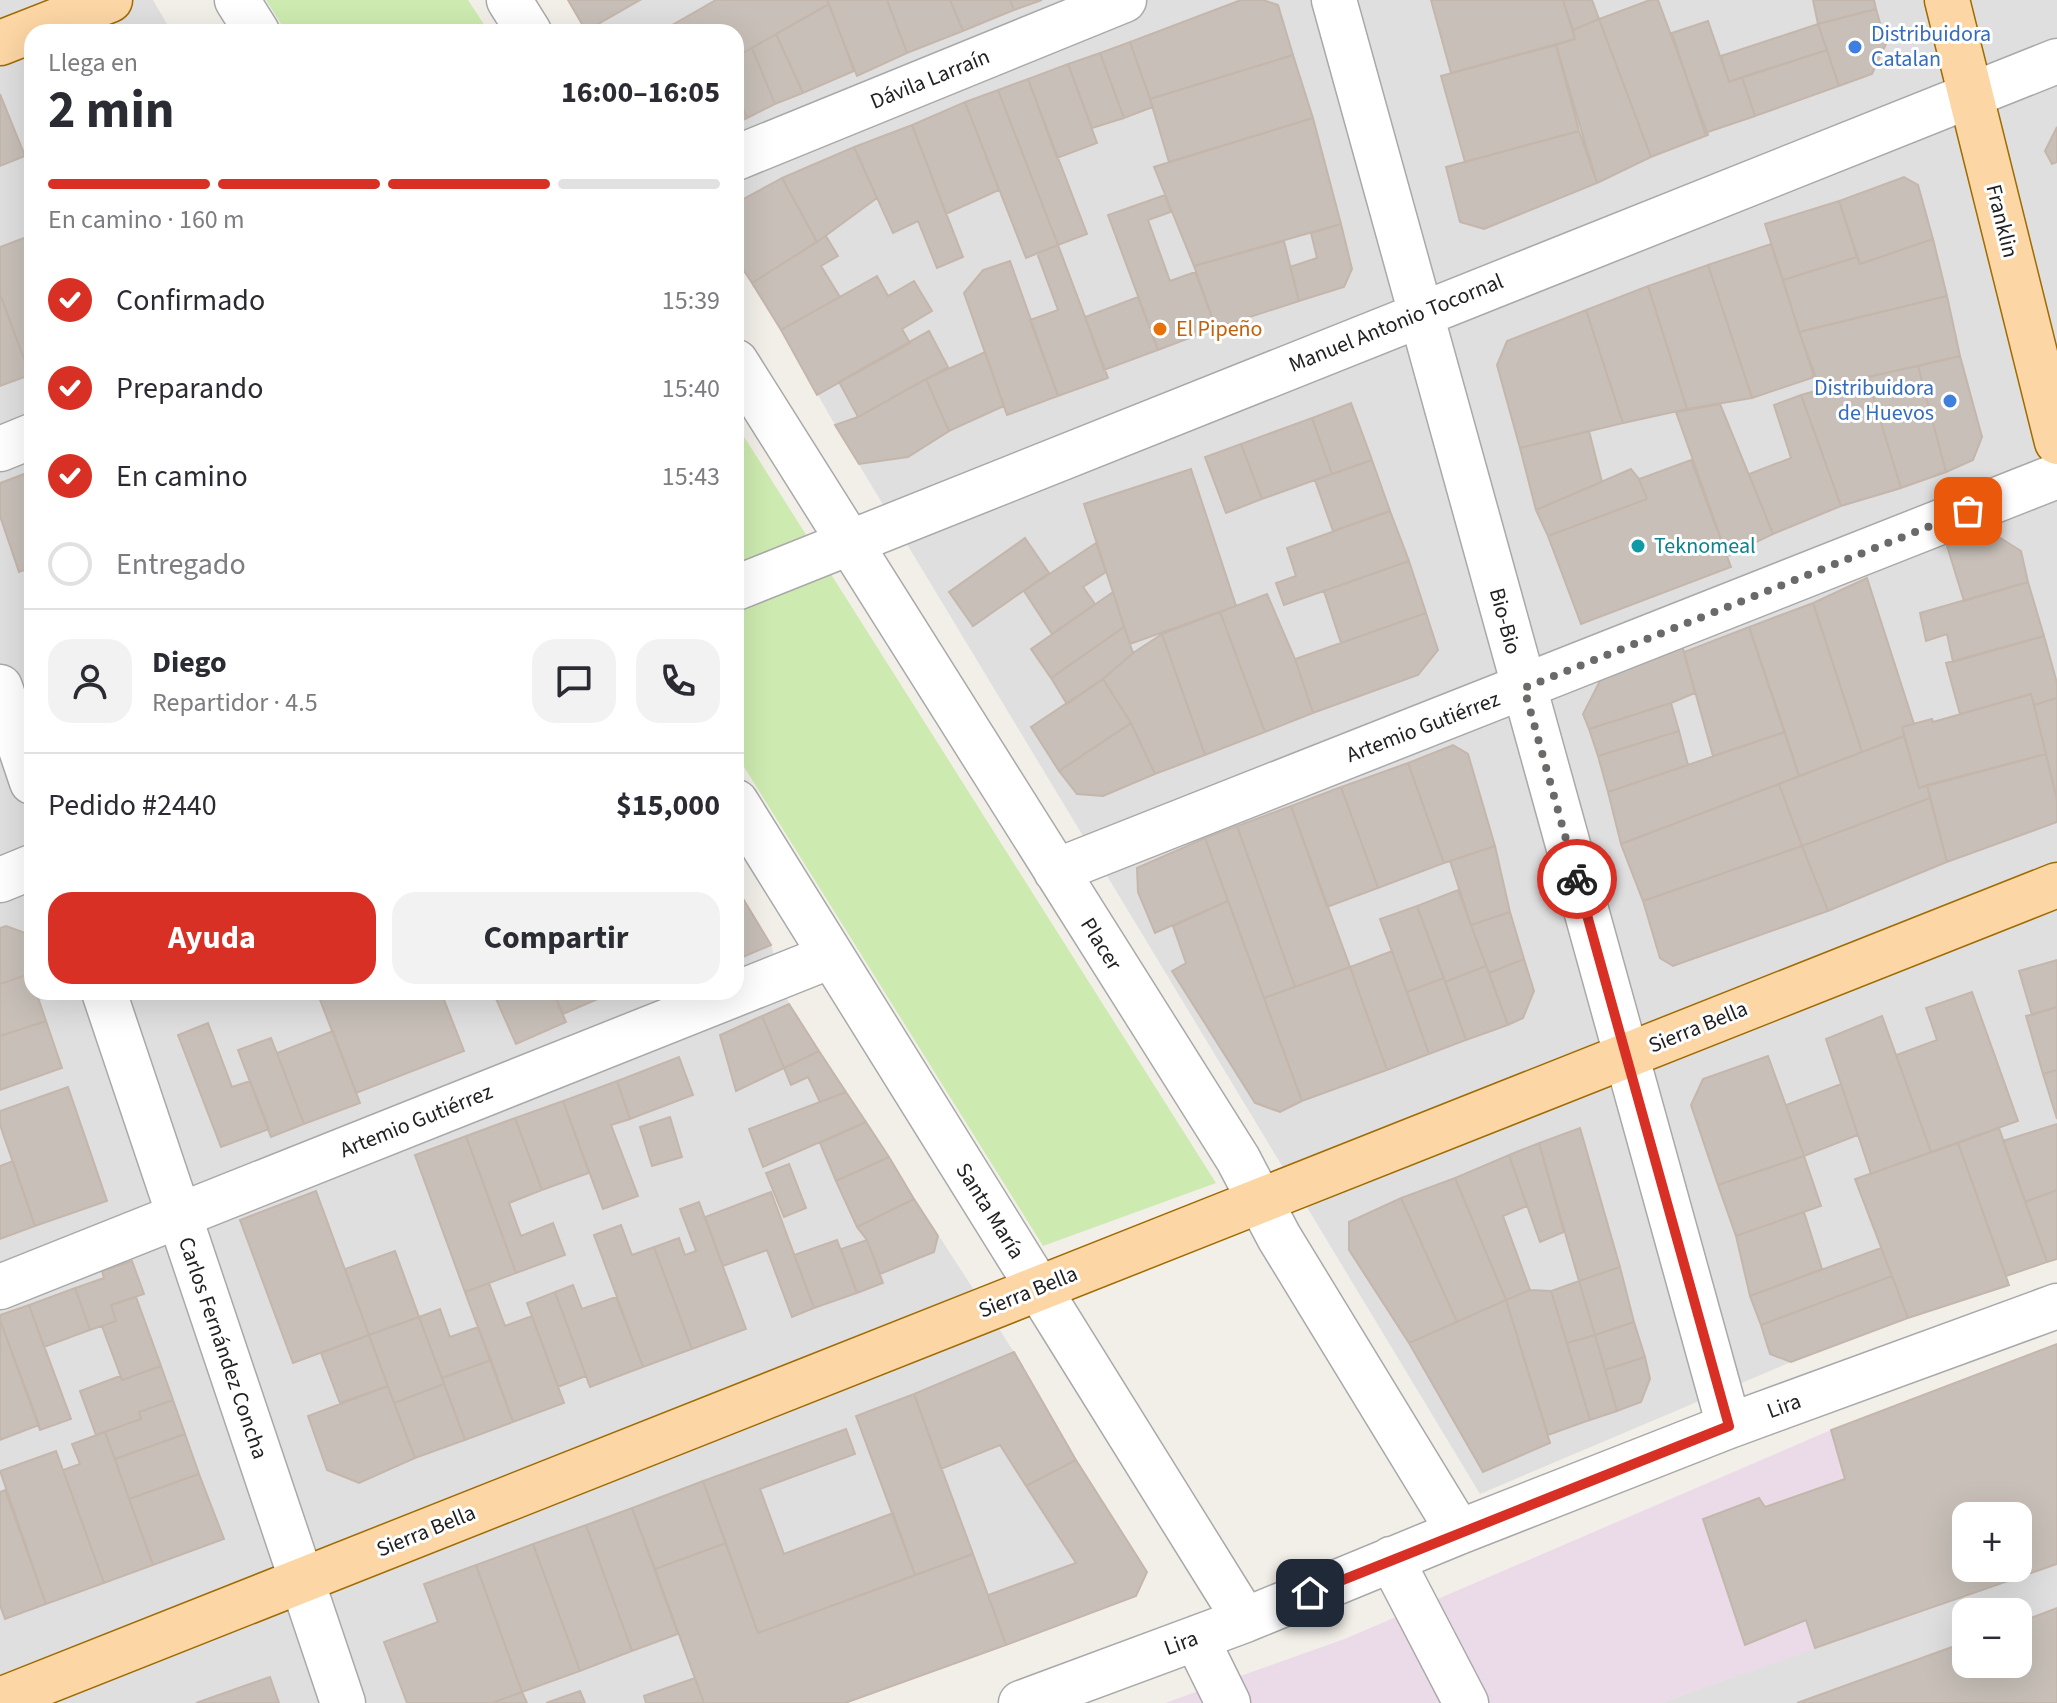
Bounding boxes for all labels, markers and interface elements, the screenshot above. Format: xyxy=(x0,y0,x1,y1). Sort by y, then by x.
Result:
place label: Distribuidora Catalan xyxy=(1871,18,1991,75)
marker: Distribuidora Catalan xyxy=(1846,38,1864,56)
street label: Dávila Larraín xyxy=(865,40,995,118)
text: Llega en xyxy=(48,44,138,81)
text: 16:00–16:05 xyxy=(561,71,720,114)
text: 2 min xyxy=(48,74,175,148)
street label: Franklin xyxy=(1977,181,2027,261)
text: En camino · 160 m xyxy=(48,201,244,238)
street label: Manuel Antonio Tocornal xyxy=(1284,265,1508,381)
icon: check xyxy=(48,278,92,322)
text: Confirmado xyxy=(116,279,265,322)
text: 15:39 xyxy=(662,282,720,319)
place label: El Pipeño xyxy=(1176,313,1263,345)
marker: El Pipeño xyxy=(1151,320,1169,338)
icon: check xyxy=(48,366,92,410)
text: Preparando xyxy=(116,367,263,410)
text: 15:40 xyxy=(662,370,720,407)
place label: Distribuidora de Huevos xyxy=(1814,372,1934,429)
marker: Distribuidora de Huevos xyxy=(1941,392,1959,410)
icon: check xyxy=(48,454,92,498)
text: En camino xyxy=(116,455,248,498)
text: 15:43 xyxy=(662,458,720,495)
pin xyxy=(1934,477,2002,545)
icon: bag xyxy=(1946,489,1990,533)
place label: Teknomeal xyxy=(1654,530,1756,562)
marker: Teknomeal xyxy=(1629,537,1647,555)
text: Entregado xyxy=(116,543,246,586)
street label: Bio-Bio xyxy=(1481,584,1529,658)
button: person xyxy=(48,639,132,723)
button: chat xyxy=(532,639,616,723)
button: phone xyxy=(636,639,720,723)
text: Diego xyxy=(152,641,227,684)
street label: Artemio Gutiérrez xyxy=(1342,683,1504,771)
text: Repartidor · 4.5 xyxy=(152,684,318,721)
text: Pedido #2440 xyxy=(48,784,217,827)
text: $15,000 xyxy=(616,784,720,827)
courier xyxy=(1537,839,1617,919)
icon: bike xyxy=(1555,857,1599,901)
button: Ayuda xyxy=(48,892,376,984)
button: Compartir xyxy=(392,892,720,984)
street label: Placer xyxy=(1072,911,1130,977)
street label: Sierra Bella xyxy=(1644,993,1752,1061)
street label: Artemio Gutiérrez xyxy=(335,1076,497,1166)
street label: Santa María xyxy=(948,1156,1032,1266)
street label: Carlos Fernández Concha xyxy=(170,1233,276,1463)
street label: Sierra Bella xyxy=(974,1258,1082,1326)
street label: Lira xyxy=(1762,1385,1806,1427)
street label: Sierra Bella xyxy=(372,1497,480,1565)
map controls xyxy=(1952,1502,2032,1678)
button: + xyxy=(1952,1502,2032,1582)
pin xyxy=(1276,1559,1344,1627)
icon: home xyxy=(1288,1571,1332,1615)
button: − xyxy=(1952,1598,2032,1678)
street label: Lira xyxy=(1159,1622,1203,1664)

